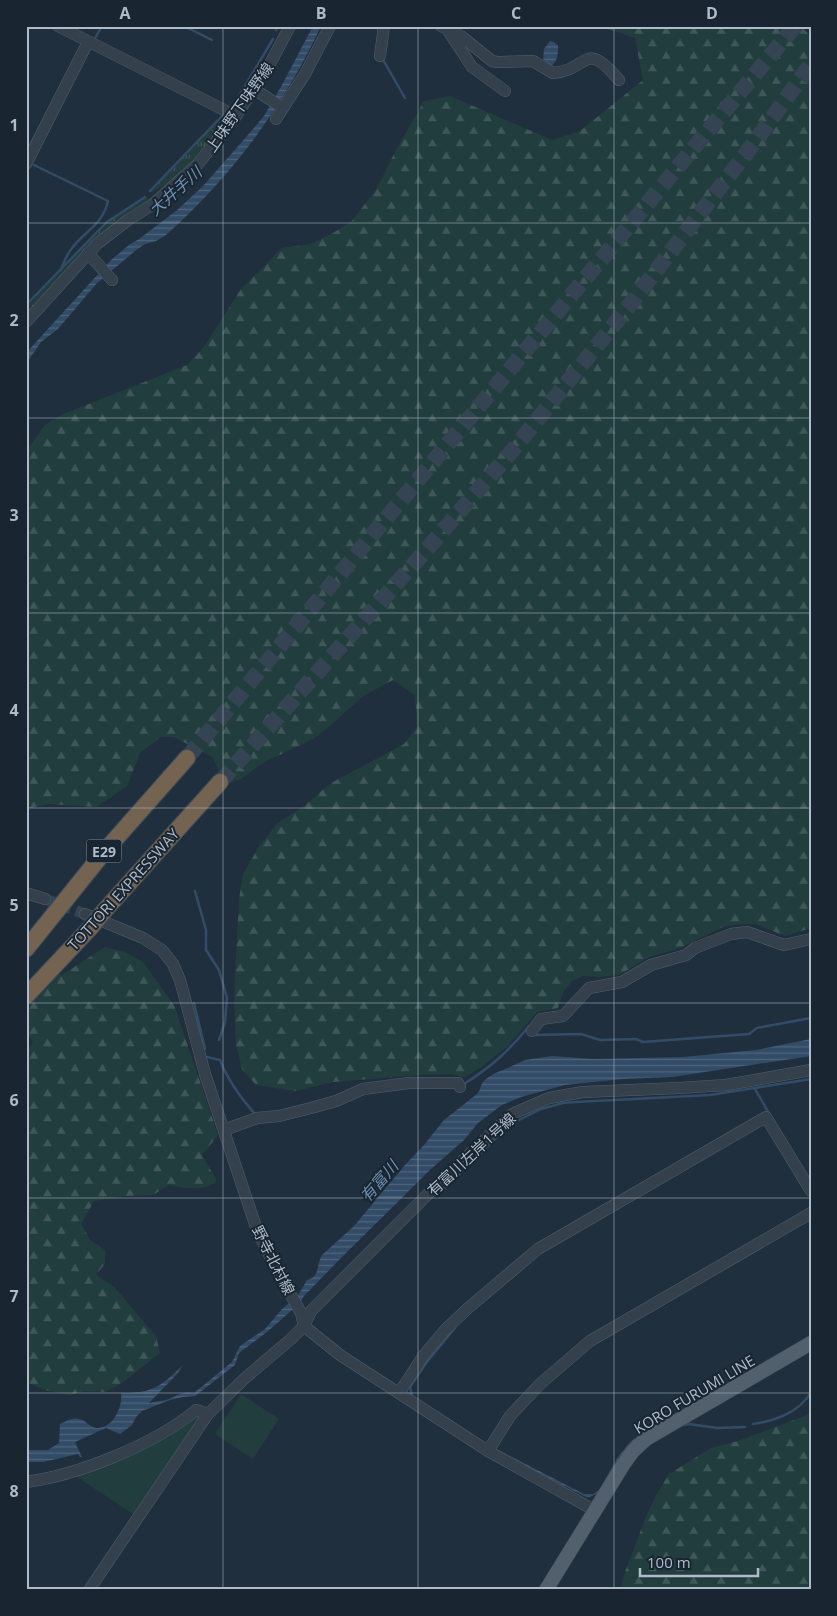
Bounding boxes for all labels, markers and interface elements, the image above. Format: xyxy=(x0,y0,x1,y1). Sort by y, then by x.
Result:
text: A xyxy=(119,2,131,24)
text: B xyxy=(316,2,326,24)
text: C xyxy=(511,2,521,24)
text: D xyxy=(706,2,718,24)
street label: 上味野下味野線 xyxy=(201,58,277,156)
text: 1 xyxy=(9,114,19,136)
water label: 大井手川 xyxy=(144,160,208,221)
text: 2 xyxy=(9,309,19,331)
text: 3 xyxy=(9,504,19,526)
text: 4 xyxy=(9,699,19,721)
street label: TOTTORI EXPRESSWAY xyxy=(63,823,183,954)
road number: E29 xyxy=(86,839,122,862)
text: 5 xyxy=(9,894,19,916)
text: 6 xyxy=(9,1089,19,1111)
street label: 有富川左岸1号線 xyxy=(423,1108,519,1200)
water label: 有富川 xyxy=(355,1154,404,1206)
street label: 野寺北村線 xyxy=(248,1222,300,1298)
text: 7 xyxy=(9,1285,19,1307)
street label: KORO FURUMI LINE xyxy=(630,1350,758,1438)
text: 8 xyxy=(9,1480,19,1502)
scale bar xyxy=(640,1546,757,1578)
text: 100 m xyxy=(647,1552,691,1572)

